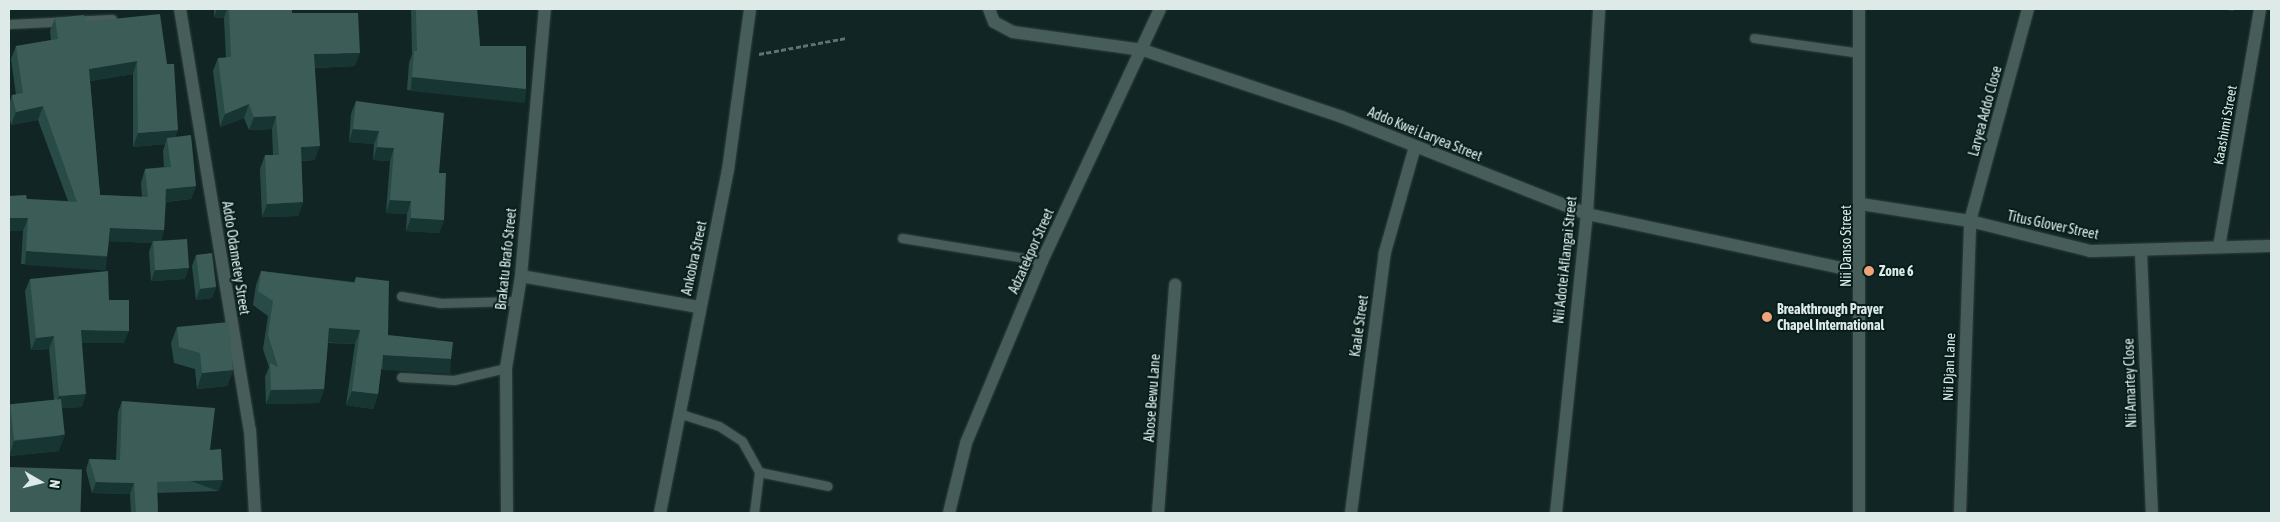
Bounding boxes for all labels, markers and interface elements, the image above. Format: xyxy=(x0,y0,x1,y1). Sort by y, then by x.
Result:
street label: Laryea Addo Close xyxy=(1965,64,2005,158)
street label: Kaashimi Street xyxy=(2210,84,2240,166)
street label: Addo Kwei Laryea Street xyxy=(1365,103,1485,165)
street label: Nii Adotei Aflangai Street xyxy=(1550,196,1580,324)
street label: Addo Odametey Street xyxy=(219,200,253,316)
street label: Nii Danso Street xyxy=(1838,205,1854,287)
street label: Adzatekpor Street xyxy=(1005,206,1057,296)
street label: Brakatu Brafo Street xyxy=(492,207,520,311)
street label: Titus Glover Street xyxy=(2006,207,2100,243)
street label: Ankobra Street xyxy=(678,219,710,297)
place label: Zone 6 xyxy=(1879,263,1914,279)
marker: Zone 6 xyxy=(1863,265,1875,277)
street label: Kaale Street xyxy=(1346,294,1372,358)
place label: Breakthrough Prayer Chapel International xyxy=(1777,301,1884,334)
marker: Breakthrough Prayer Chapel International xyxy=(1761,311,1773,323)
street label: Nii Djan Lane xyxy=(1939,333,1959,401)
street label: Nii Amartey Close xyxy=(2120,338,2140,428)
street label: Abose Bewu Lane xyxy=(1141,353,1163,443)
north arrow xyxy=(15,457,65,507)
text: N xyxy=(46,479,63,489)

